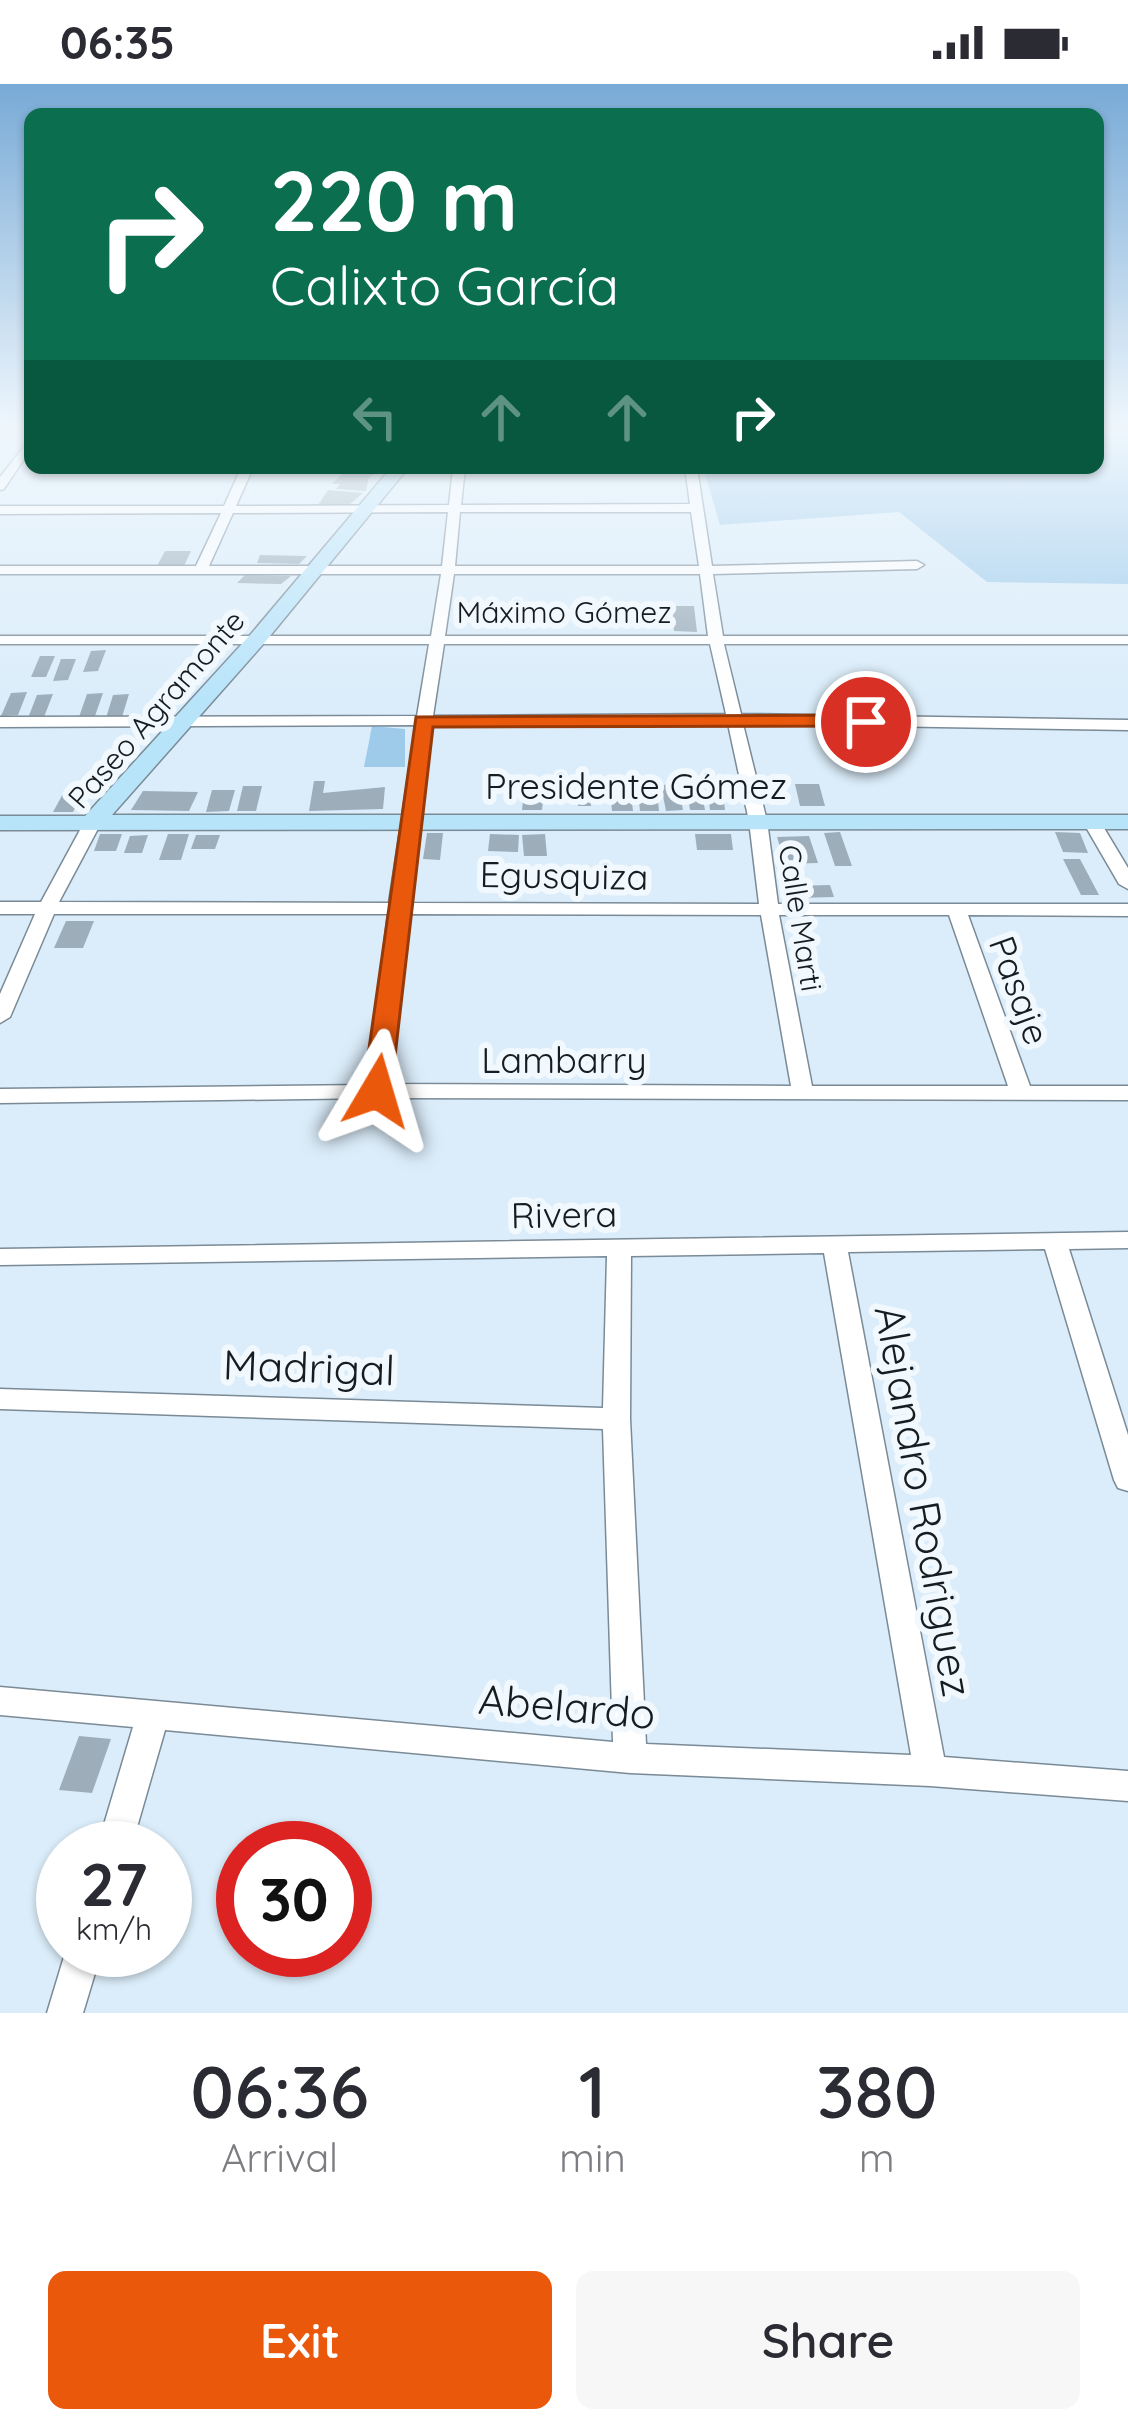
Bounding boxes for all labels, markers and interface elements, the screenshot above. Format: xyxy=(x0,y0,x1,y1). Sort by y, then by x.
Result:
text: 06:35 xyxy=(60,14,175,70)
text: 220 m xyxy=(270,147,518,252)
icon: right xyxy=(72,156,228,312)
text: Calixto García xyxy=(270,251,619,319)
icon: left xyxy=(342,384,408,450)
icon: ahead xyxy=(468,384,534,450)
icon: ahead xyxy=(594,384,660,450)
icon: right xyxy=(720,384,786,450)
street label: Máximo Gómez xyxy=(456,593,672,631)
street label: Paseo Agramonte xyxy=(59,602,253,816)
pin xyxy=(815,671,917,773)
icon: arrive xyxy=(833,689,899,755)
street label: Presidente Gómez xyxy=(485,763,787,808)
street label: Calle Marti xyxy=(771,842,831,994)
street label: Egusquiza xyxy=(479,851,649,899)
street label: Pasaje xyxy=(980,930,1060,1050)
position arrow xyxy=(314,1028,440,1154)
street label: Lambarry xyxy=(481,1037,647,1082)
street label: Rivera xyxy=(510,1191,618,1237)
street label: Alejandro Rodriguez xyxy=(863,1301,985,1701)
street label: Madrigal xyxy=(222,1338,396,1396)
street label: Abelardo xyxy=(476,1672,658,1740)
speed limit sign: 30 xyxy=(216,1821,372,1977)
text: 27 xyxy=(80,1846,148,1921)
text: km/h xyxy=(76,1910,152,1948)
text: 06:36 xyxy=(190,2046,369,2136)
text: 1 xyxy=(579,2046,606,2136)
text: 380 xyxy=(816,2046,938,2136)
text: Arrival xyxy=(221,2133,338,2182)
text: min xyxy=(559,2133,626,2182)
text: m xyxy=(859,2133,895,2182)
button: Exit xyxy=(48,2271,552,2409)
button: Share xyxy=(576,2271,1080,2409)

